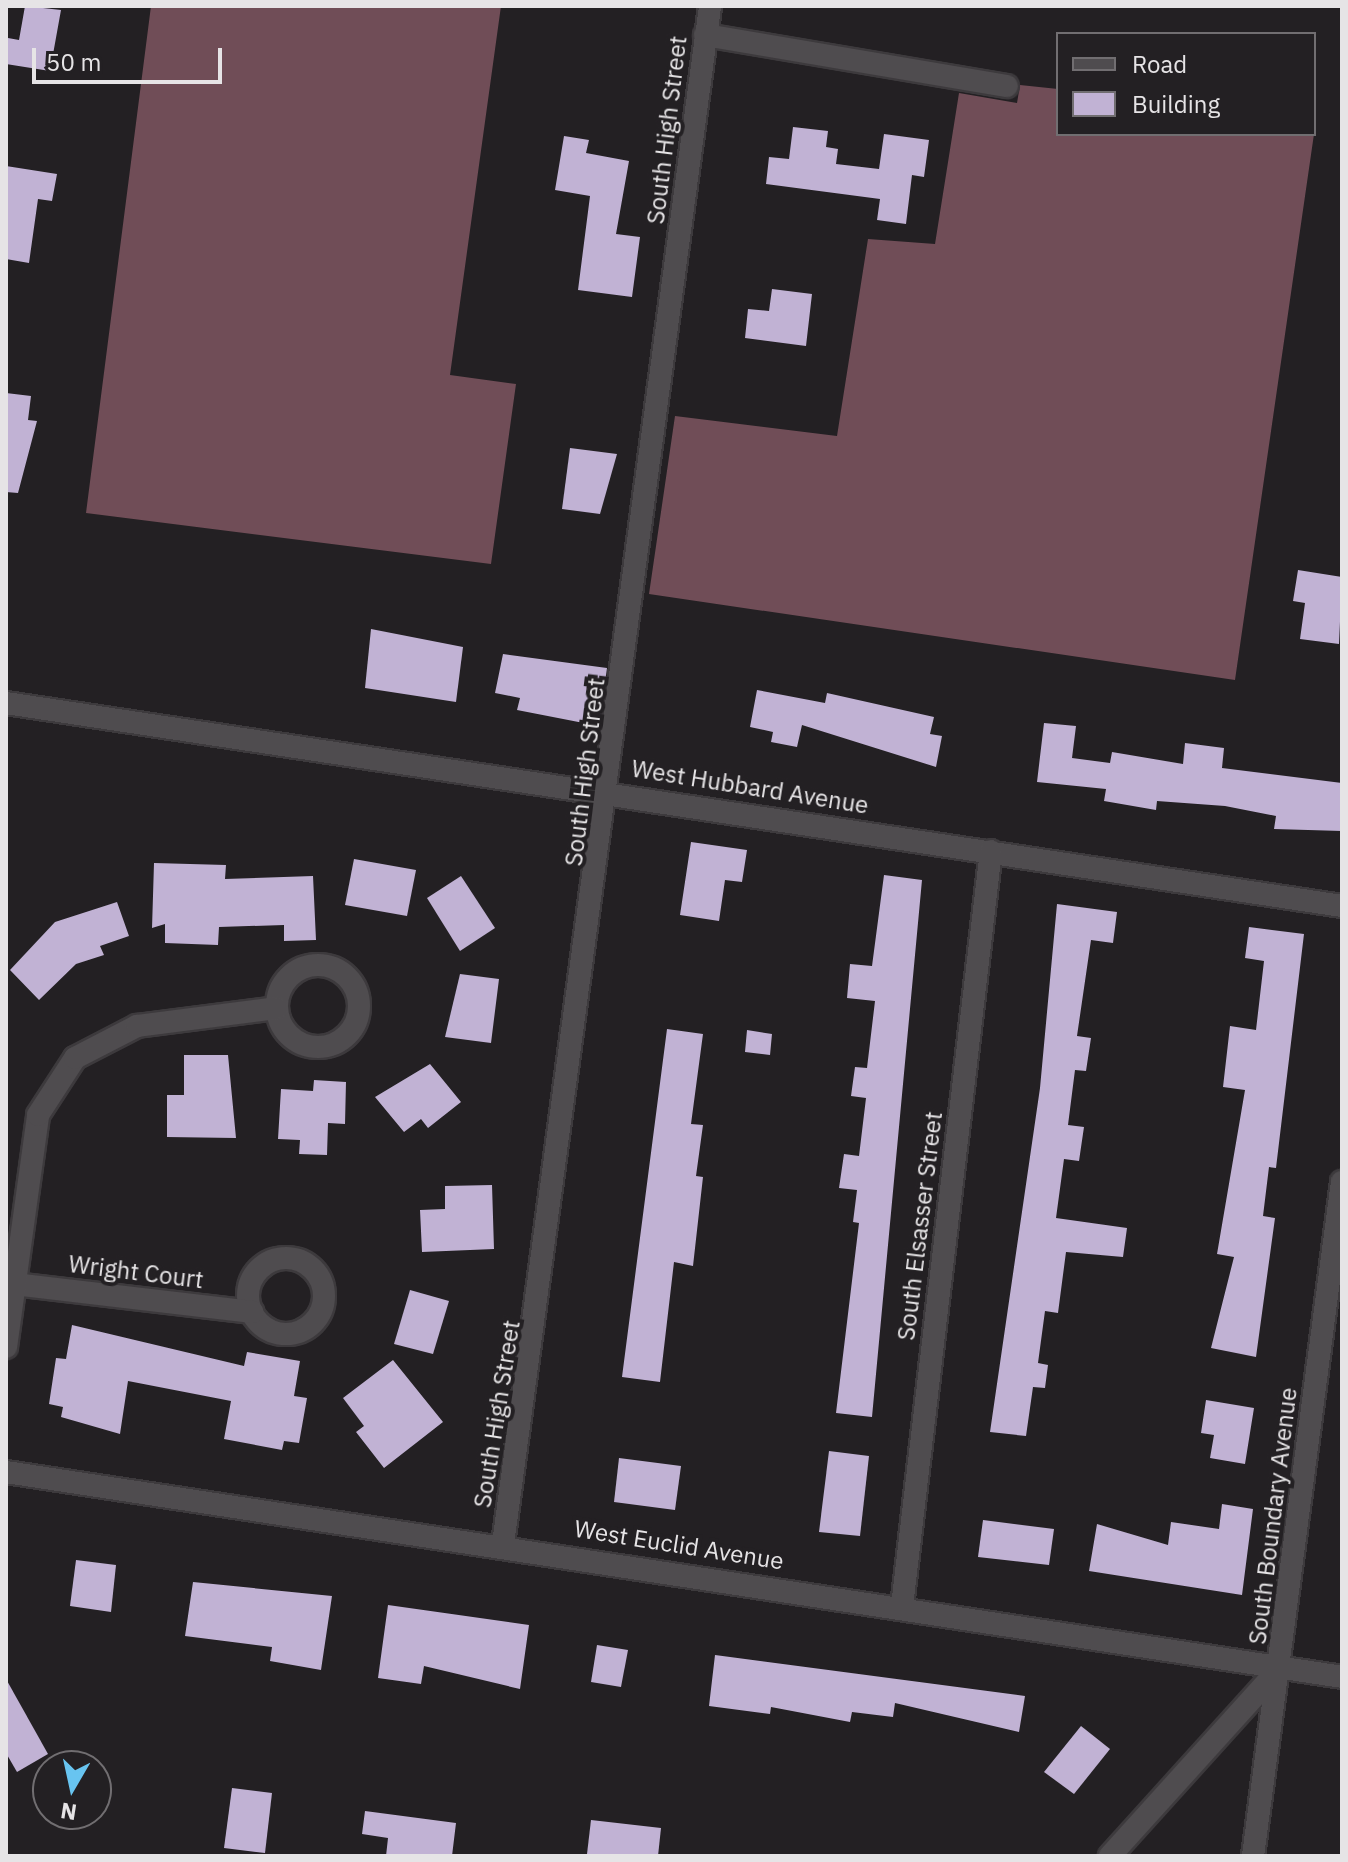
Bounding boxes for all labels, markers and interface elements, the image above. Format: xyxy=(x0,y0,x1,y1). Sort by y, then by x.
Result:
scale bar xyxy=(36,32,226,82)
legend xyxy=(1056,32,1316,136)
street label: South High Street xyxy=(641,34,693,226)
text: 50 m xyxy=(46,46,101,78)
text: Road xyxy=(1132,48,1187,80)
text: Building xyxy=(1132,88,1220,120)
street label: South High Street xyxy=(559,676,611,868)
street label: West Hubbard Avenue xyxy=(629,754,871,820)
street label: South Elsasser Street xyxy=(892,1110,948,1342)
street label: Wright Court xyxy=(67,1249,205,1295)
street label: South High Street xyxy=(468,1318,526,1510)
street label: South Boundary Avenue xyxy=(1243,1386,1303,1646)
street label: West Euclid Avenue xyxy=(572,1514,786,1576)
north arrow xyxy=(32,1750,112,1830)
text: N xyxy=(58,1797,79,1828)

